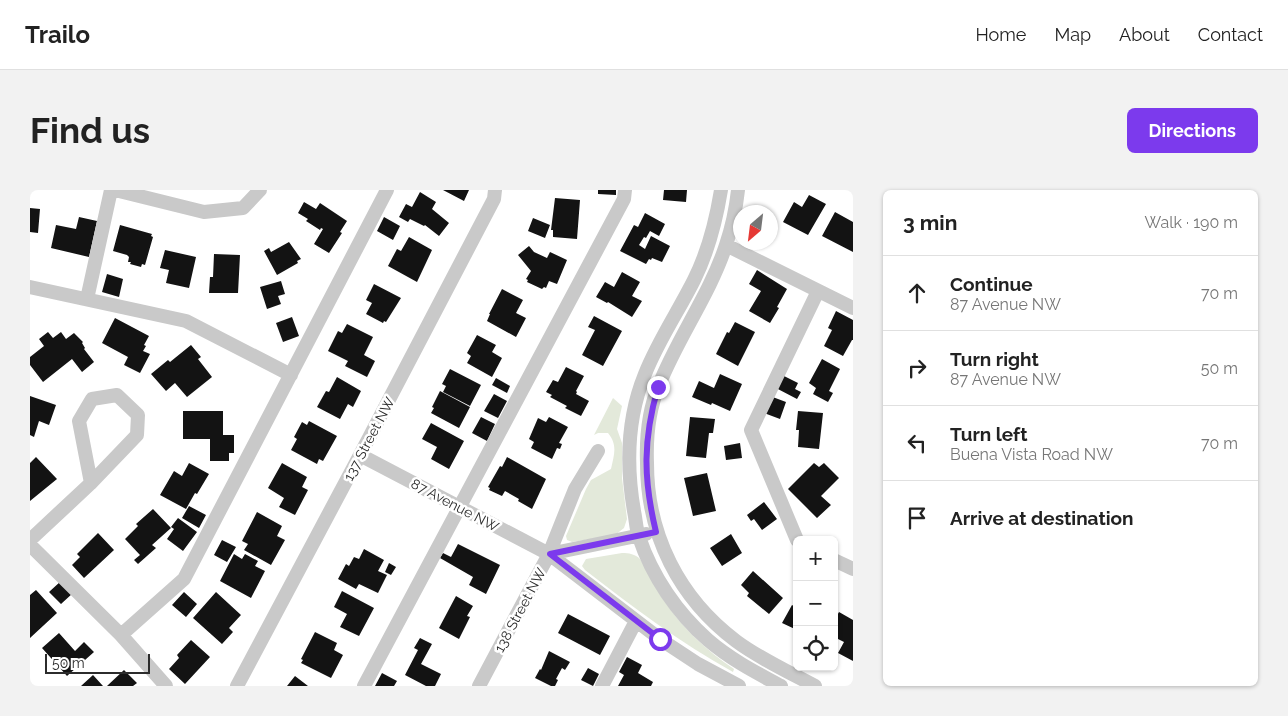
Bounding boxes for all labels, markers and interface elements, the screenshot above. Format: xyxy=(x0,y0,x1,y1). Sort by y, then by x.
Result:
text: Trailo xyxy=(25,20,90,49)
text: Home xyxy=(975,24,1026,45)
text: Map xyxy=(1054,24,1091,45)
text: About xyxy=(1119,24,1170,45)
text: Contact xyxy=(1198,24,1263,45)
button: Directions xyxy=(1127,108,1258,153)
text: Find us xyxy=(30,110,150,151)
north arrow xyxy=(733,205,778,250)
text: 3 min xyxy=(903,210,957,235)
text: Walk · 190 m xyxy=(1145,213,1238,232)
text: Continue xyxy=(950,273,1033,295)
icon: ahead xyxy=(903,279,931,307)
text: 70 m xyxy=(1201,284,1238,303)
text: 87 Avenue NW xyxy=(950,295,1061,314)
text: Turn right xyxy=(950,348,1039,370)
icon: right xyxy=(903,354,931,382)
text: 50 m xyxy=(1201,359,1238,378)
text: 87 Avenue NW xyxy=(950,370,1061,389)
route end xyxy=(647,376,670,399)
street label: 137 Street NW xyxy=(340,394,398,484)
text: Turn left xyxy=(950,423,1027,445)
icon: left xyxy=(903,429,931,457)
text: 70 m xyxy=(1201,434,1238,453)
text: Buena Vista Road NW xyxy=(950,445,1113,464)
street label: 87 Avenue NW xyxy=(408,475,502,535)
icon: arrive xyxy=(903,504,931,532)
text: Arrive at destination xyxy=(950,507,1134,529)
map controls xyxy=(793,536,838,671)
button: + xyxy=(793,536,838,581)
street label: 138 Street NW xyxy=(491,565,549,655)
button: − xyxy=(793,581,838,626)
button: locate xyxy=(793,626,838,671)
route start xyxy=(649,628,672,651)
scale bar xyxy=(45,651,150,674)
text: 50 m xyxy=(52,655,85,671)

